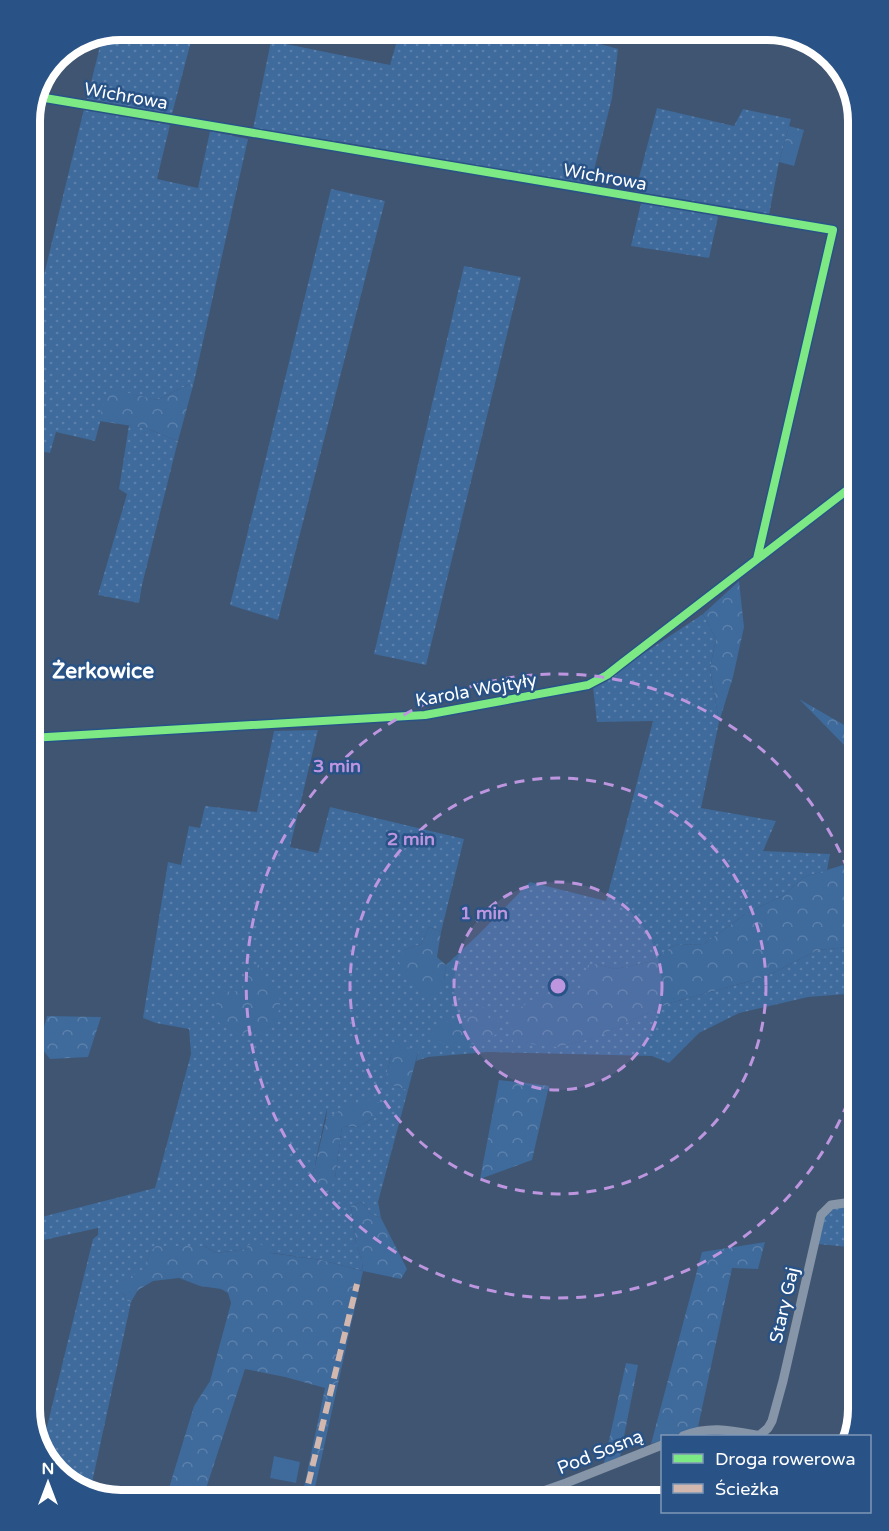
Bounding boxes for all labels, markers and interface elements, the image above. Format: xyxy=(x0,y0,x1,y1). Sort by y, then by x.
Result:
street label: Wichrowa xyxy=(82,78,170,114)
street label: Wichrowa xyxy=(561,159,649,195)
district label: Żerkowice xyxy=(52,659,154,684)
street label: Karola Wojtyły xyxy=(414,668,539,711)
text: 3 min xyxy=(313,755,361,777)
text: 2 min xyxy=(387,828,435,850)
text: 1 min xyxy=(460,902,508,924)
centre of rings xyxy=(548,976,568,996)
street label: Stary Gaj xyxy=(765,1265,803,1345)
street label: Pod Sosną xyxy=(554,1425,646,1479)
legend xyxy=(661,1435,871,1513)
text: Droga rowerowa xyxy=(715,1448,856,1470)
north arrow xyxy=(18,1453,78,1513)
text: N xyxy=(42,1459,54,1479)
text: Ścieżka xyxy=(715,1478,779,1500)

